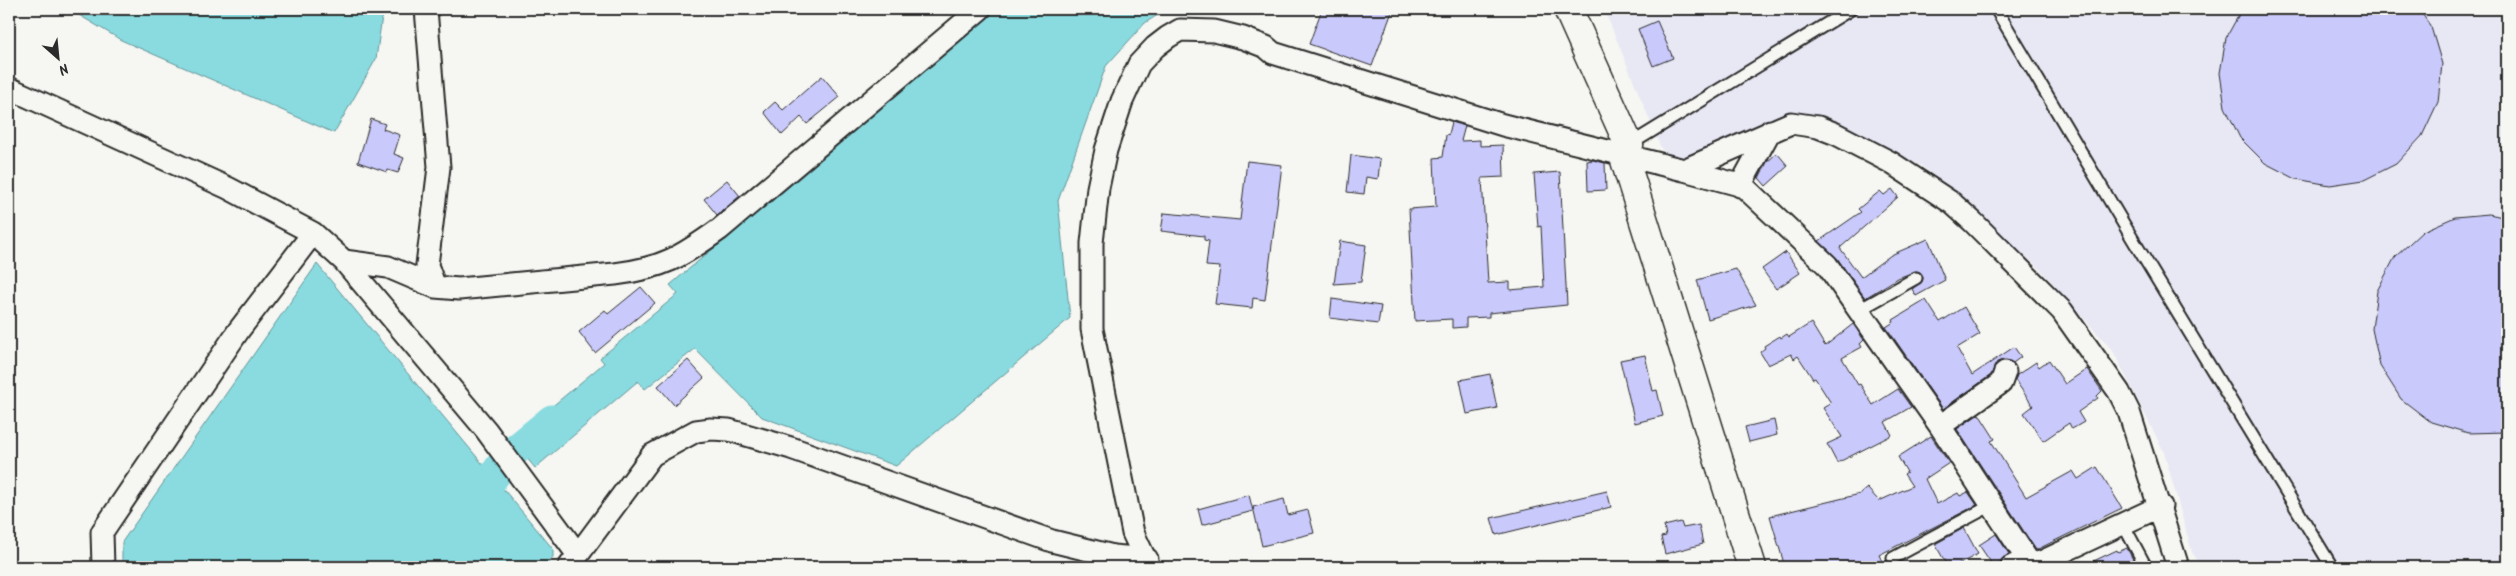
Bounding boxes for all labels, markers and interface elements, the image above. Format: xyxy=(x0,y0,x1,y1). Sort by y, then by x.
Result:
north arrow xyxy=(32,32,82,82)
text: N xyxy=(54,57,72,81)

